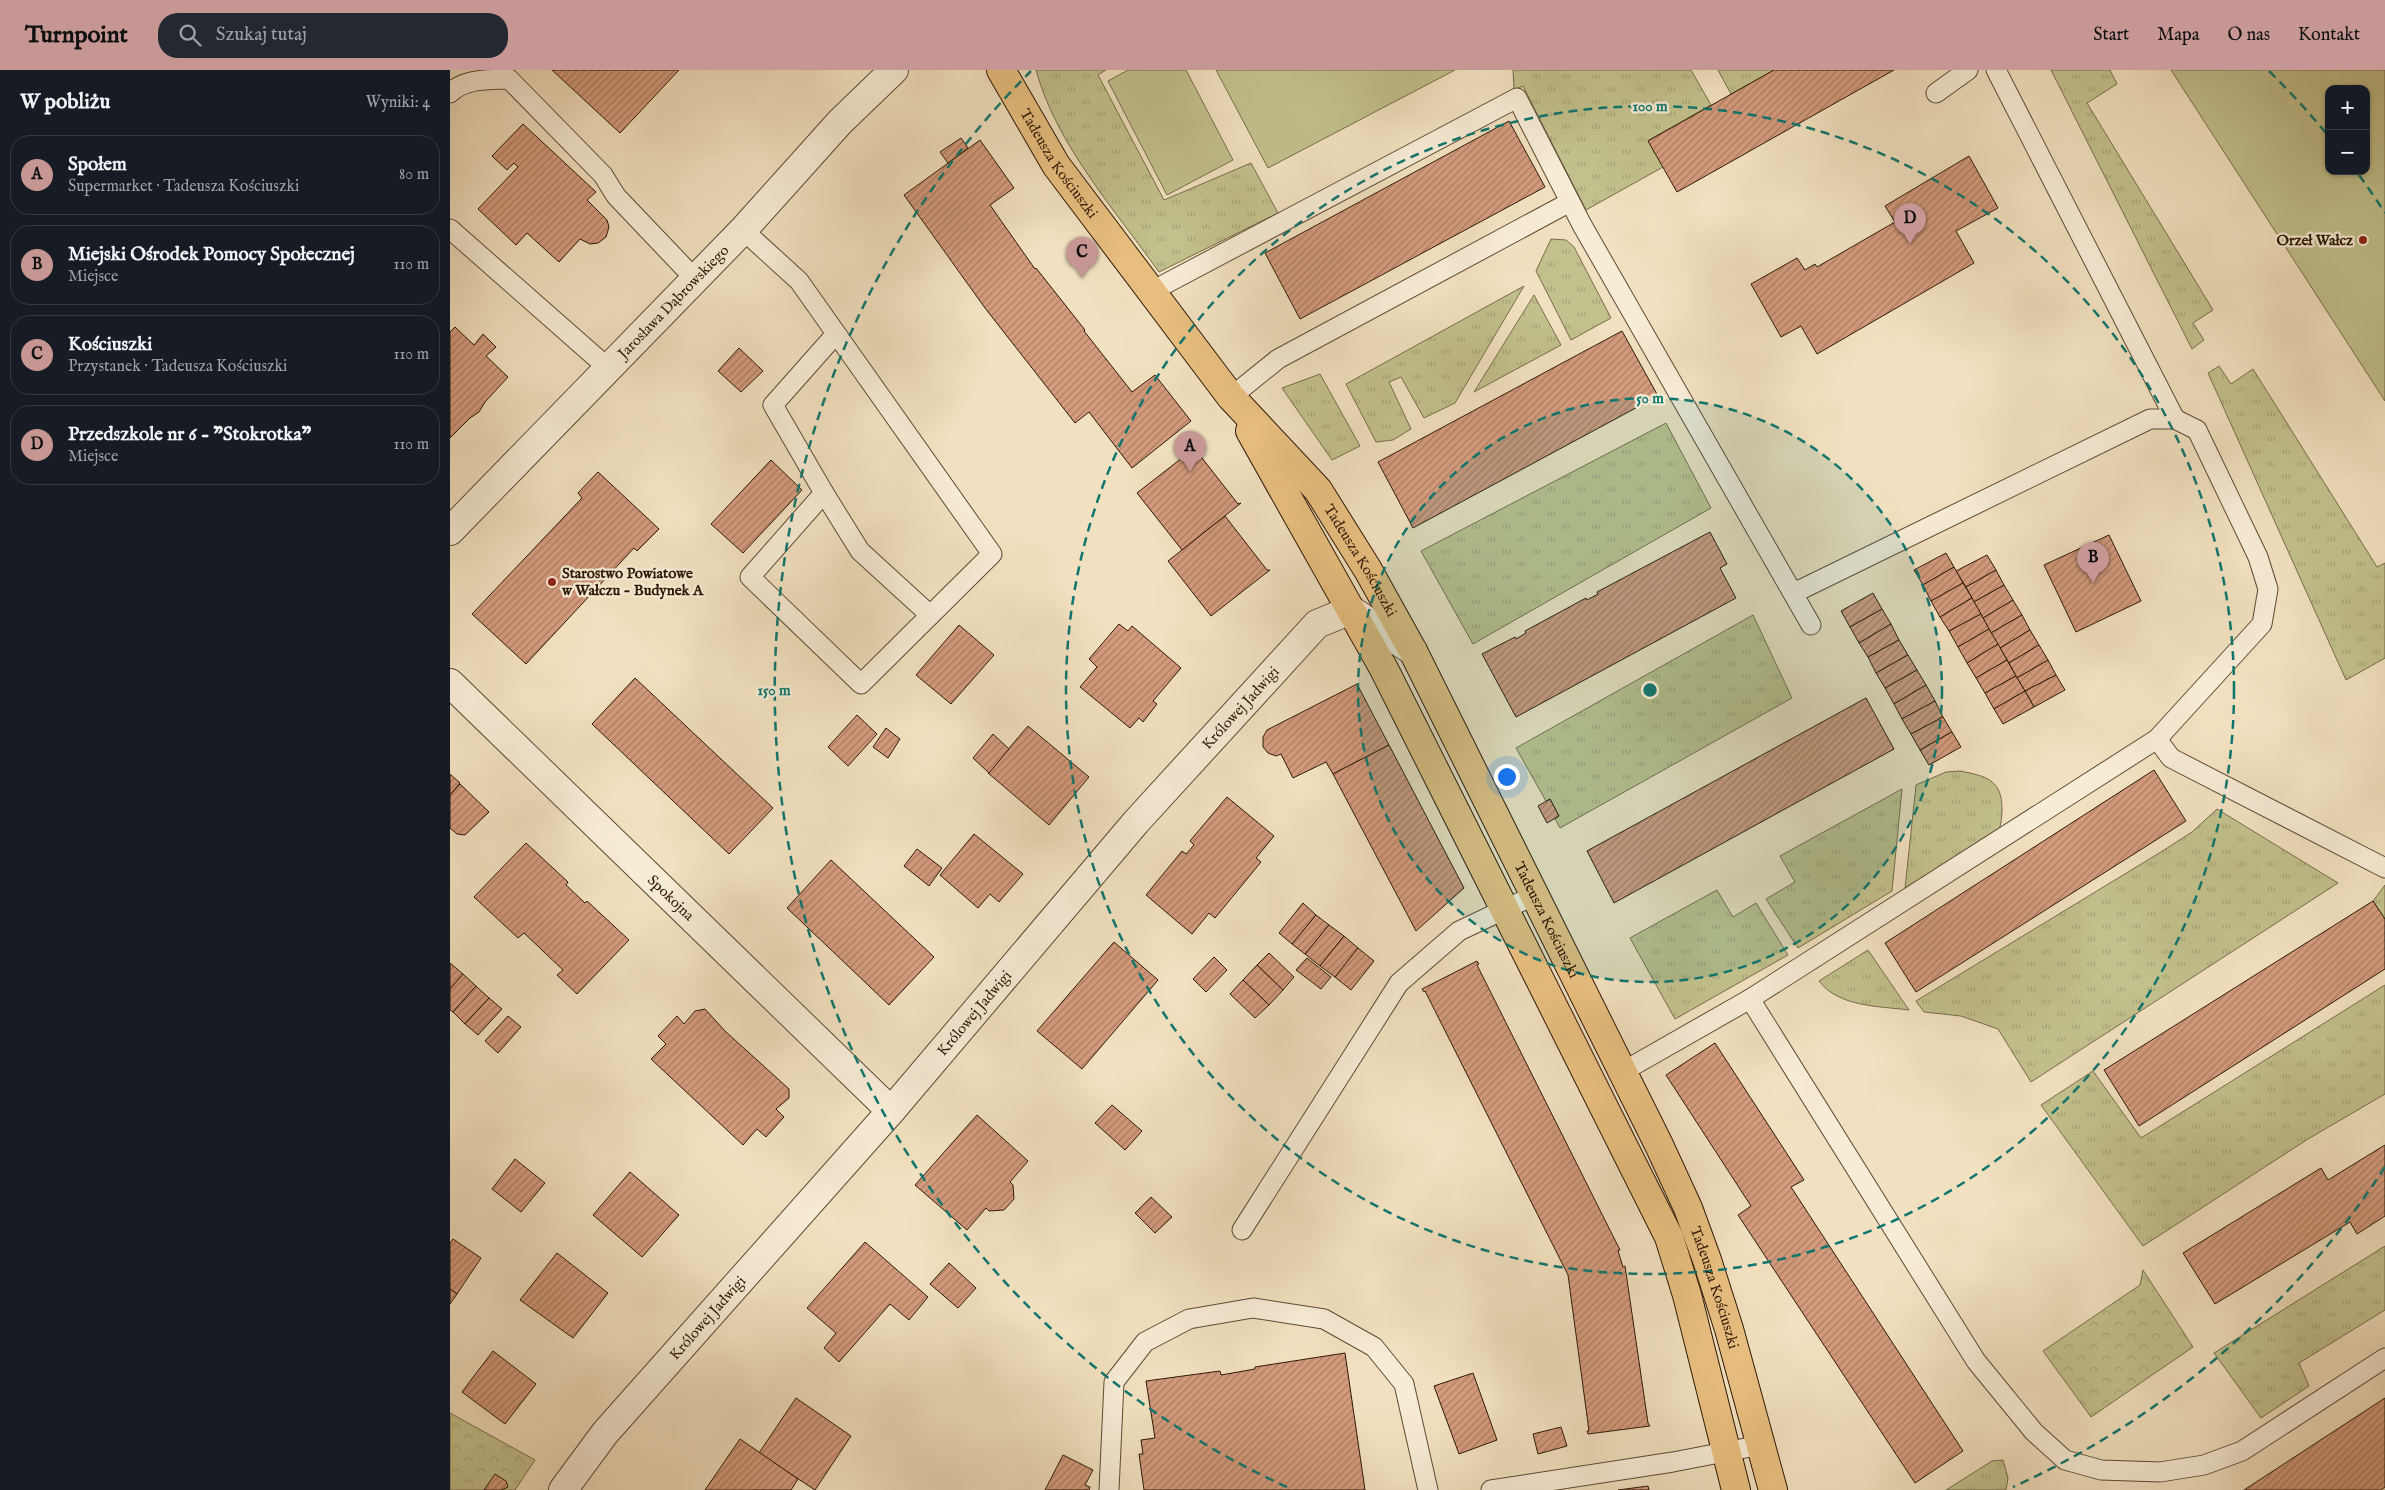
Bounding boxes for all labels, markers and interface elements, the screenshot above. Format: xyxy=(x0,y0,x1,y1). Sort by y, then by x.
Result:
search box xyxy=(158,13,508,58)
text: Turnpoint xyxy=(25,20,128,51)
icon: search xyxy=(176,21,204,49)
text: Szukaj tutaj xyxy=(216,23,307,47)
text: Start xyxy=(2093,24,2129,47)
text: Mapa xyxy=(2157,24,2200,47)
text: O nas xyxy=(2228,24,2270,47)
text: Kontakt xyxy=(2298,24,2360,47)
map controls xyxy=(2325,85,2370,175)
button: + xyxy=(2325,85,2370,130)
text: W pobliżu xyxy=(20,89,110,116)
text: Wyniki: 4 xyxy=(366,93,430,113)
text: 100 m xyxy=(1632,97,1668,116)
street label: Tadeusza Kościuszki xyxy=(1015,105,1102,222)
button: − xyxy=(2325,130,2370,175)
text: Społem xyxy=(68,153,127,177)
text: A xyxy=(32,165,42,185)
text: 80 m xyxy=(399,165,429,185)
text: Supermarket · Tadeusza Kościuszki xyxy=(68,177,299,197)
pin: D xyxy=(1894,203,1926,244)
place label: Orzeł Wałcz xyxy=(2277,231,2353,250)
marker: Orzeł Wałcz xyxy=(2357,234,2369,246)
pin: C xyxy=(1066,237,1098,278)
street label: Jarosława Dąbrowskiego xyxy=(613,241,733,364)
text: Miejski Ośrodek Pomocy Społecznej xyxy=(68,243,355,267)
text: B xyxy=(32,255,42,275)
text: 110 m xyxy=(393,255,429,275)
text: Miejsce xyxy=(68,267,118,287)
text: Kościuszki xyxy=(68,333,152,357)
text: C xyxy=(31,345,43,365)
text: 110 m xyxy=(393,345,429,365)
text: Przystanek · Tadeusza Kościuszki xyxy=(68,357,287,377)
text: 50 m xyxy=(1636,389,1664,408)
text: Przedszkole nr 6 - "Stokrotka" xyxy=(68,423,311,447)
pin: A xyxy=(1174,431,1206,472)
text: D xyxy=(31,435,43,455)
text: 110 m xyxy=(393,435,429,455)
text: Miejsce xyxy=(68,447,118,467)
street label: Tadeusza Kościuszki xyxy=(1319,501,1401,620)
pin: B xyxy=(2077,542,2109,583)
place label: Starostwo Powiatowe w Wałczu - Budynek A xyxy=(561,564,704,600)
marker: Starostwo Powiatowe w Wałczu - Budynek A xyxy=(546,576,558,588)
street label: Królowej Jadwigi xyxy=(1198,663,1283,754)
text: 150 m xyxy=(757,681,791,700)
centre of rings xyxy=(1641,681,1659,699)
your location xyxy=(1494,764,1520,790)
street label: Tadeusza Kościuszki xyxy=(1509,859,1583,981)
street label: Spokojna xyxy=(643,871,698,925)
street label: Królowej Jadwigi xyxy=(933,967,1016,1060)
street label: Tadeusza Kościuszki xyxy=(1686,1224,1743,1351)
street label: Królowej Jadwigi xyxy=(665,1272,750,1364)

